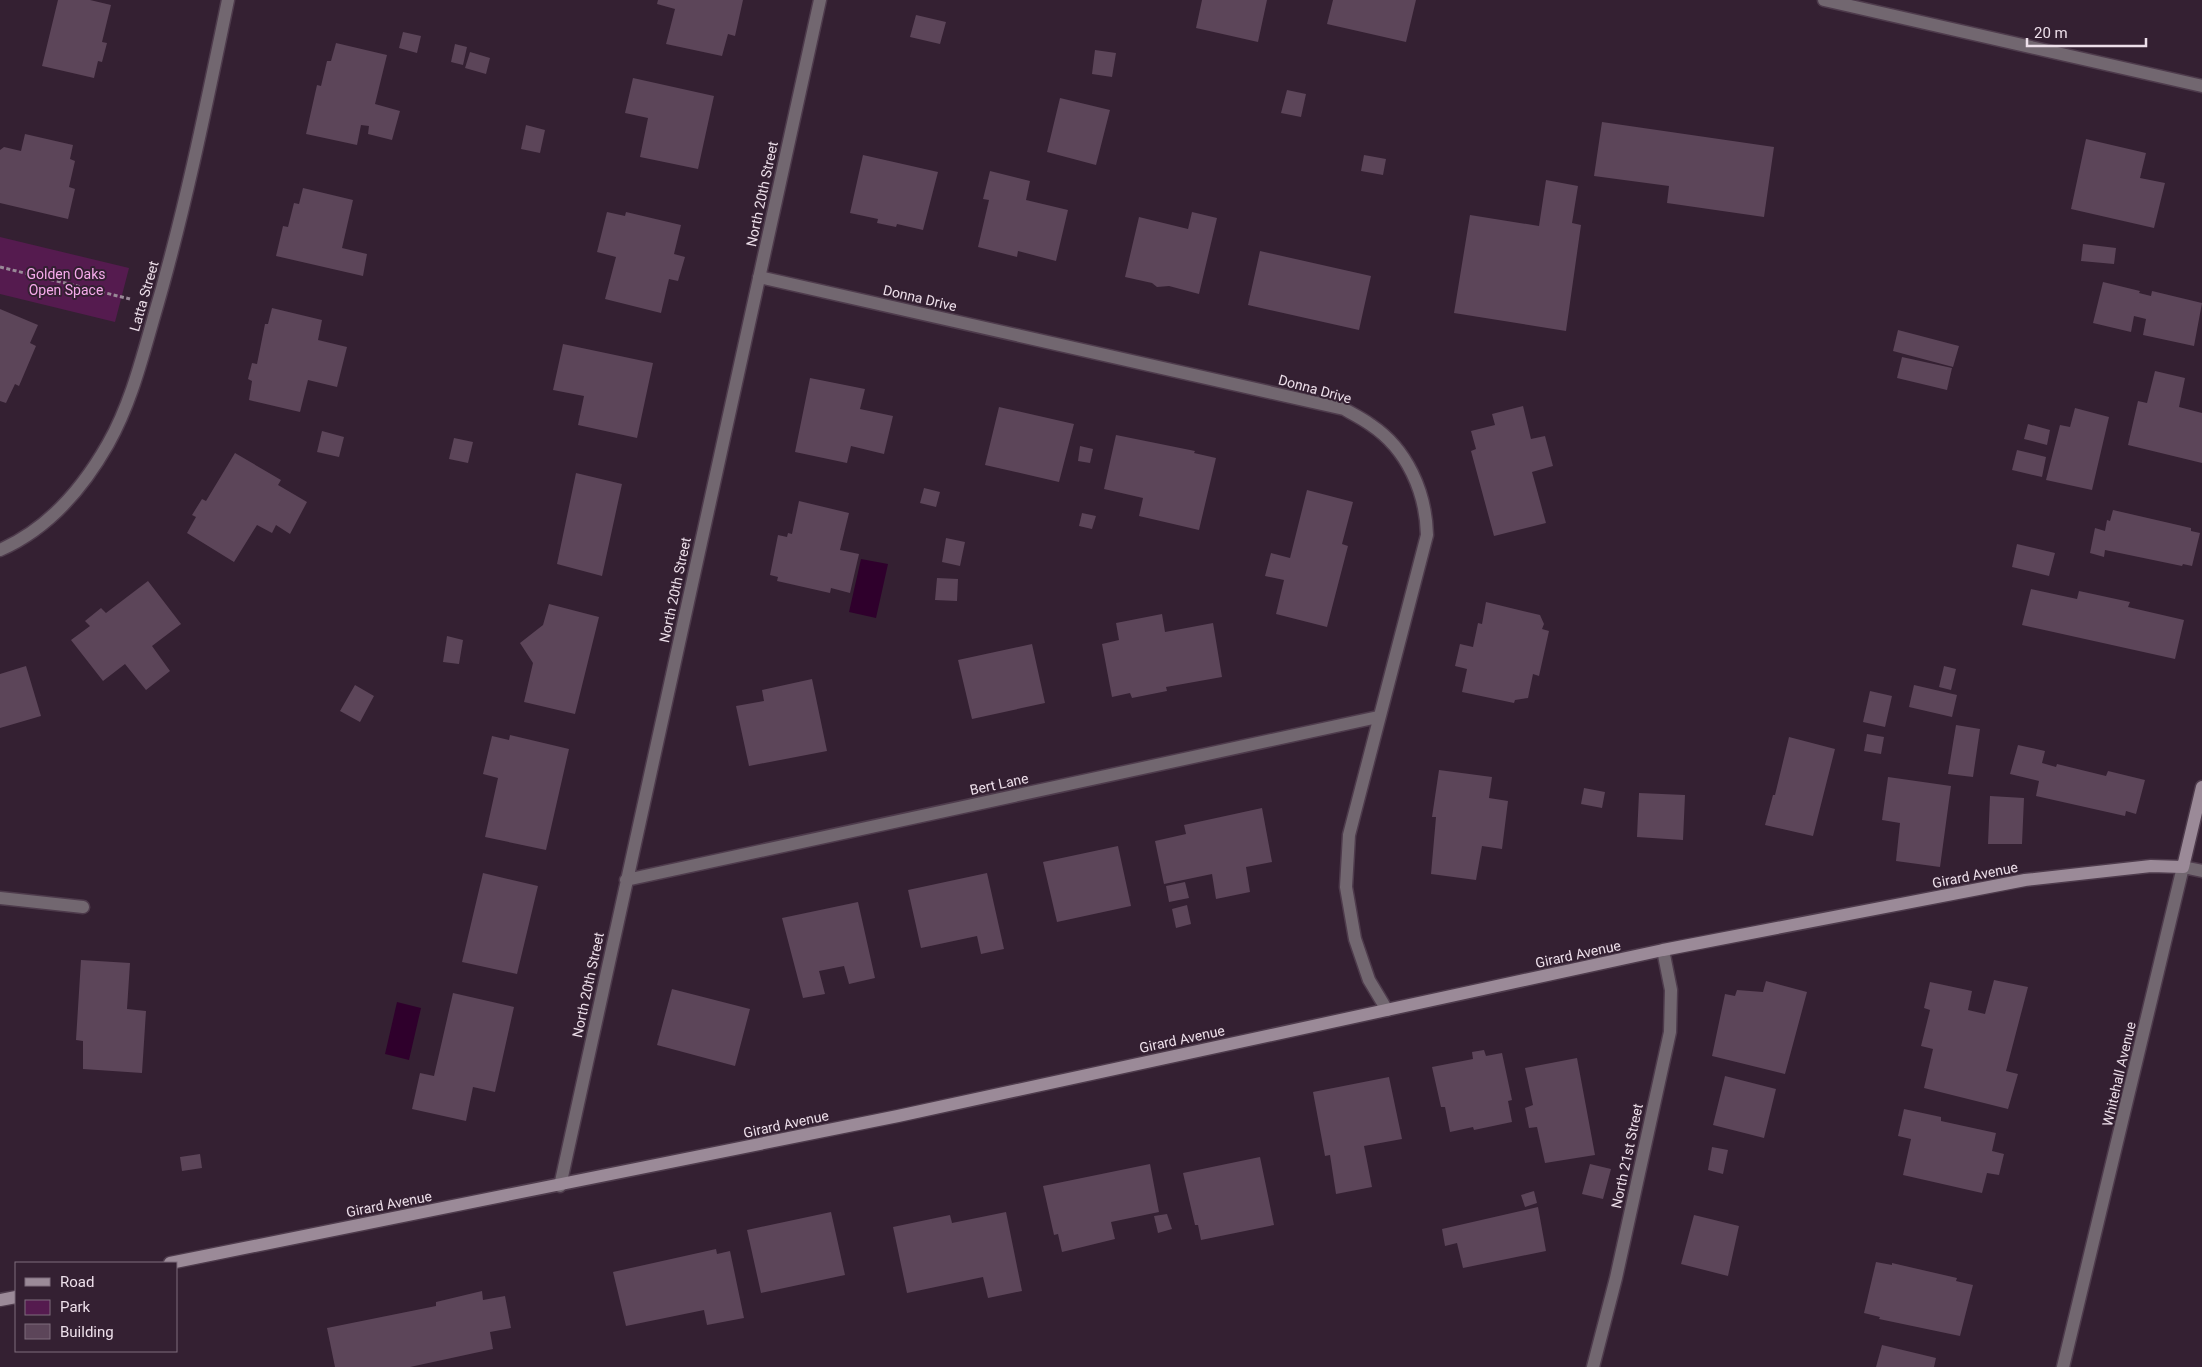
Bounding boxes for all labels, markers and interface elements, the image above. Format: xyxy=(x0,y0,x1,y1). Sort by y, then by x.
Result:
scale bar xyxy=(2027,15,2146,47)
text: 20 m xyxy=(2034,24,2068,42)
street label: North 20th Street xyxy=(743,139,781,248)
street label: Latta Street xyxy=(126,259,162,333)
park label: Golden Oaks Open Space xyxy=(26,266,106,298)
street label: Donna Drive xyxy=(882,282,958,314)
street label: Donna Drive xyxy=(1277,372,1353,406)
street label: North 20th Street xyxy=(656,535,694,644)
street label: Bert Lane xyxy=(968,770,1030,798)
street label: Girard Avenue xyxy=(1931,859,2019,891)
street label: North 20th Street xyxy=(569,930,607,1039)
street label: Girard Avenue xyxy=(1534,937,1622,971)
street label: Whitehall Avenue xyxy=(2099,1020,2139,1128)
street label: Girard Avenue xyxy=(1138,1022,1226,1056)
street label: North 21st Street xyxy=(1608,1102,1646,1210)
street label: Girard Avenue xyxy=(742,1107,830,1141)
street label: Girard Avenue xyxy=(345,1188,433,1220)
legend xyxy=(15,1262,178,1352)
text: Road xyxy=(60,1273,94,1291)
text: Park xyxy=(60,1298,91,1316)
text: Building xyxy=(60,1323,114,1341)

